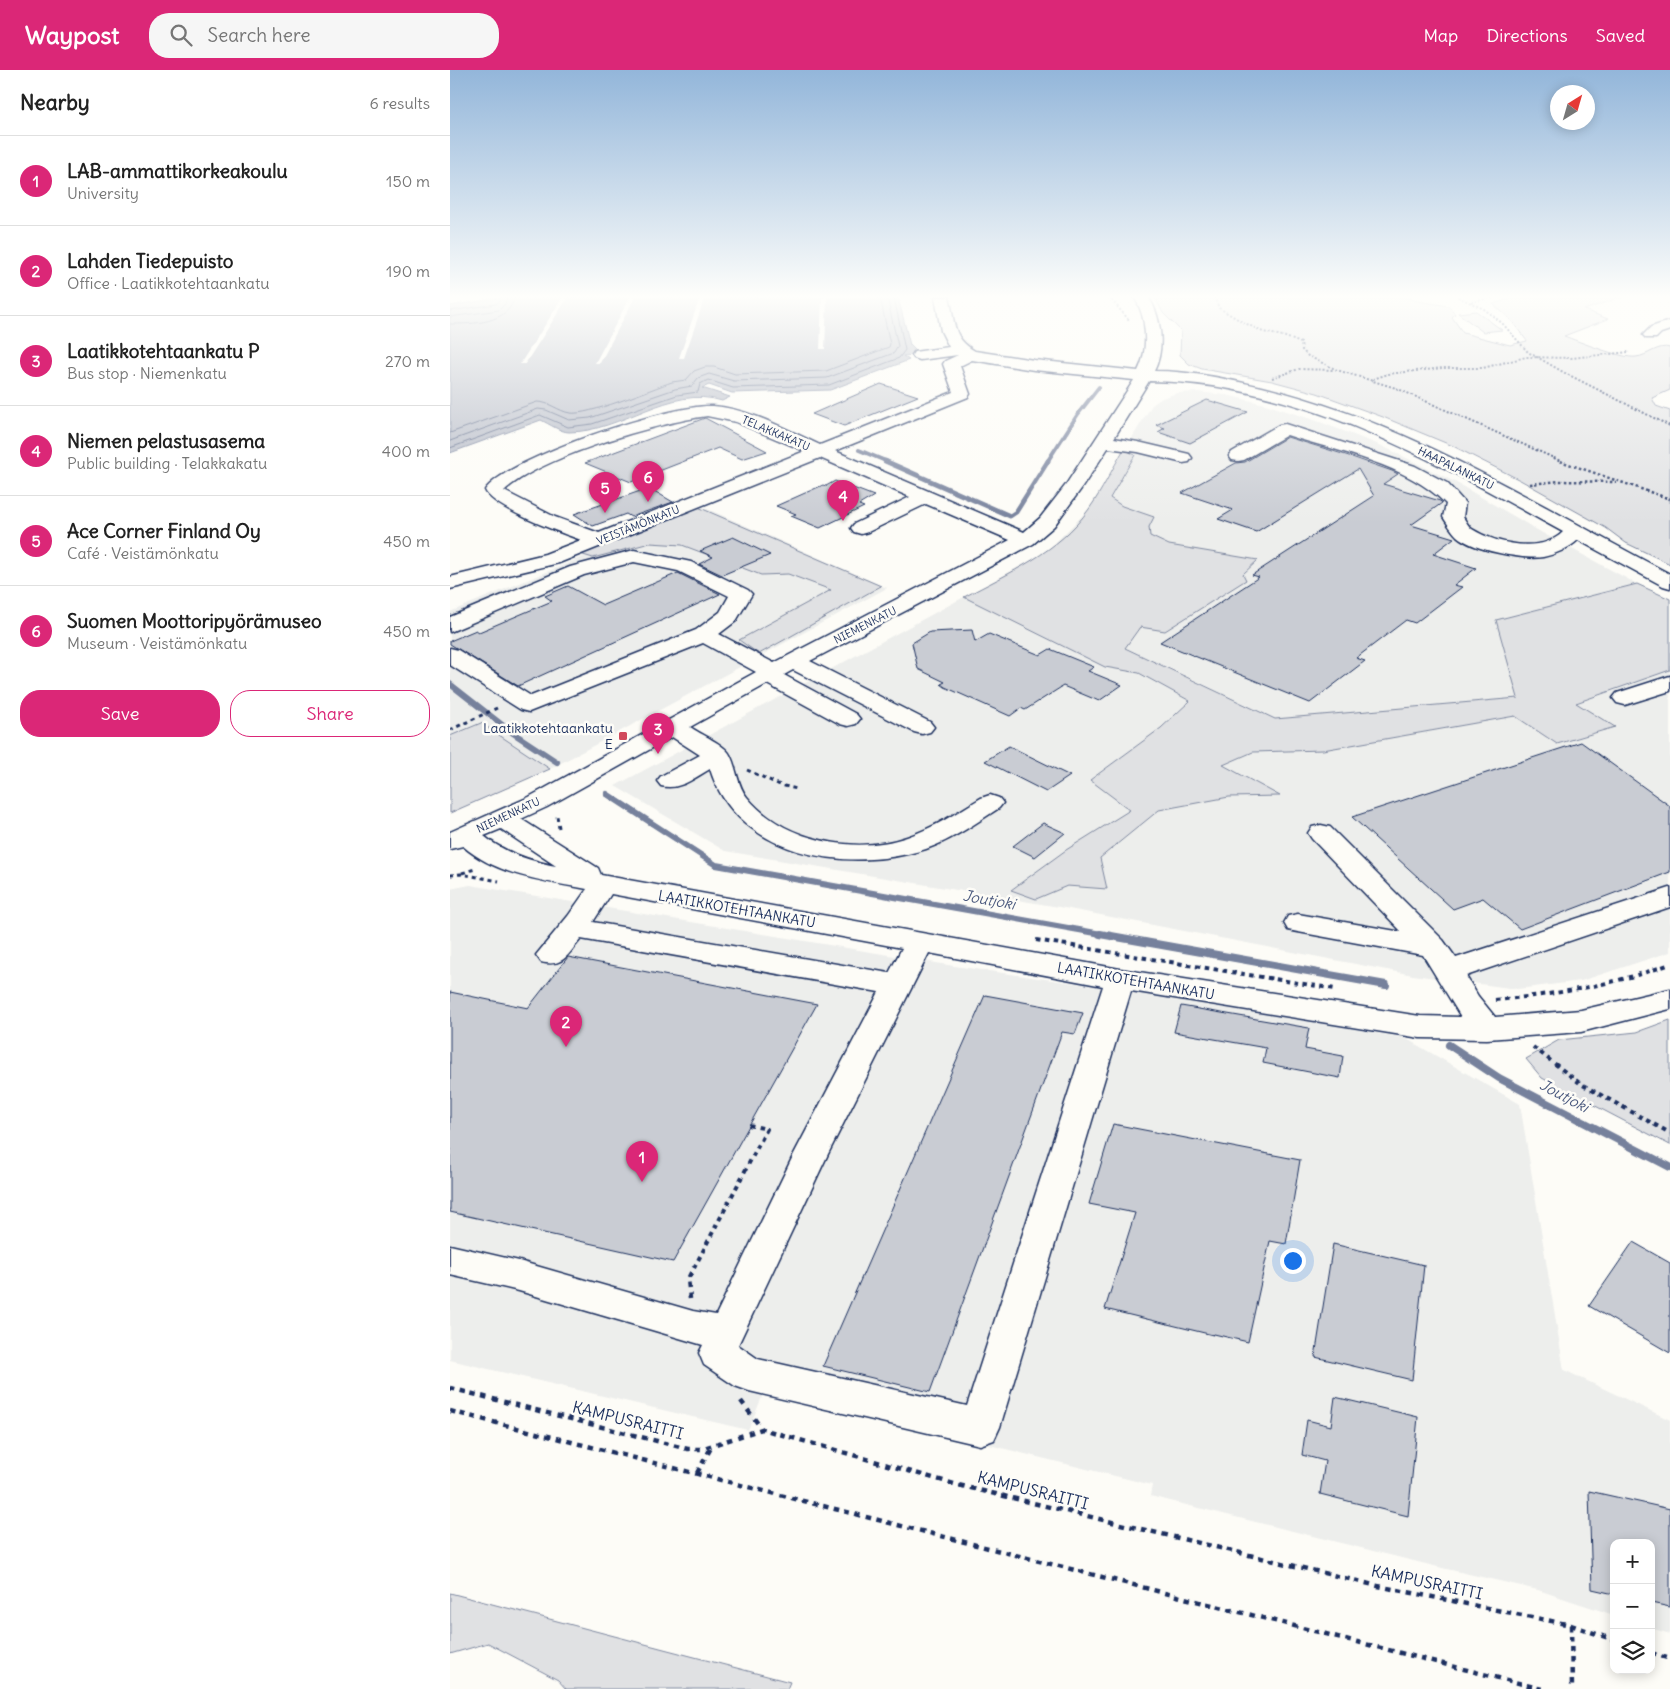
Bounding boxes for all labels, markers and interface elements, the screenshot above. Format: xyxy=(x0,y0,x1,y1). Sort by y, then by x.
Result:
search box xyxy=(149,13,499,58)
text: Waypost xyxy=(25,20,119,50)
icon: search xyxy=(167,21,195,49)
text: Search here xyxy=(207,23,310,47)
text: Map xyxy=(1423,24,1458,47)
text: Directions xyxy=(1486,24,1568,47)
text: Saved xyxy=(1596,24,1645,47)
north arrow xyxy=(1550,85,1595,130)
text: Nearby xyxy=(20,89,90,116)
text: 6 results xyxy=(369,93,430,113)
text: LAB-ammattikorkeakoulu xyxy=(67,159,288,183)
text: 1 xyxy=(33,171,39,191)
text: 150 m xyxy=(386,171,430,191)
text: University xyxy=(67,183,139,203)
text: Lahden Tiedepuisto xyxy=(67,249,234,273)
text: 2 xyxy=(32,261,40,281)
text: 190 m xyxy=(386,261,430,281)
text: Office · Laatikkotehtaankatu xyxy=(67,273,270,293)
text: Laatikkotehtaankatu P xyxy=(67,339,259,363)
text: 3 xyxy=(31,351,41,371)
text: 270 m xyxy=(385,351,430,371)
text: Bus stop · Niemenkatu xyxy=(67,363,227,383)
street label: TELAKKAKATU xyxy=(740,412,812,454)
text: Niemen pelastusasema xyxy=(67,429,265,453)
text: 4 xyxy=(31,441,41,461)
text: 400 m xyxy=(382,441,430,461)
street label: HAAPALANKATU xyxy=(1416,444,1496,492)
text: Public building · Telakkakatu xyxy=(67,453,267,473)
pin: 6 xyxy=(632,461,664,502)
pin: 5 xyxy=(589,472,621,513)
pin: 4 xyxy=(827,480,859,521)
street label: VEISTÄMÖNKATU xyxy=(594,501,682,548)
text: Ace Corner Finland Oy xyxy=(67,519,261,543)
text: 5 xyxy=(31,531,41,551)
text: 450 m xyxy=(383,531,430,551)
text: Café · Veistämönkatu xyxy=(67,543,219,563)
street label: NIEMENKATU xyxy=(831,603,899,647)
text: Suomen Moottoripyörämuseo xyxy=(67,609,322,633)
text: 6 xyxy=(31,621,41,641)
text: 450 m xyxy=(383,621,430,641)
text: Museum · Veistämönkatu xyxy=(67,633,247,653)
button: Save xyxy=(20,690,220,737)
button: Share xyxy=(230,690,430,737)
pin: 3 xyxy=(642,713,674,754)
place label: Laatikkotehtaankatu E xyxy=(483,719,613,753)
marker: Laatikkotehtaankatu E xyxy=(617,730,629,742)
street label: NIEMENKATU xyxy=(474,794,542,836)
street label: LAATIKKOTEHTAANKATU xyxy=(657,886,817,932)
water label: Joutjoki xyxy=(962,886,1018,914)
street label: LAATIKKOTEHTAANKATU xyxy=(1056,958,1216,1004)
pin: 2 xyxy=(550,1006,582,1047)
water label: Joutjoki xyxy=(1537,1075,1593,1117)
pin: 1 xyxy=(626,1141,658,1182)
your location xyxy=(1280,1248,1306,1274)
street label: KAMPUSRAITTI xyxy=(570,1397,686,1443)
street label: KAMPUSRAITTI xyxy=(975,1467,1091,1513)
map controls xyxy=(1610,1539,1655,1674)
button: + xyxy=(1610,1539,1655,1584)
street label: KAMPUSRAITTI xyxy=(1369,1560,1485,1604)
button: − xyxy=(1610,1584,1655,1629)
button: layers xyxy=(1610,1629,1655,1674)

